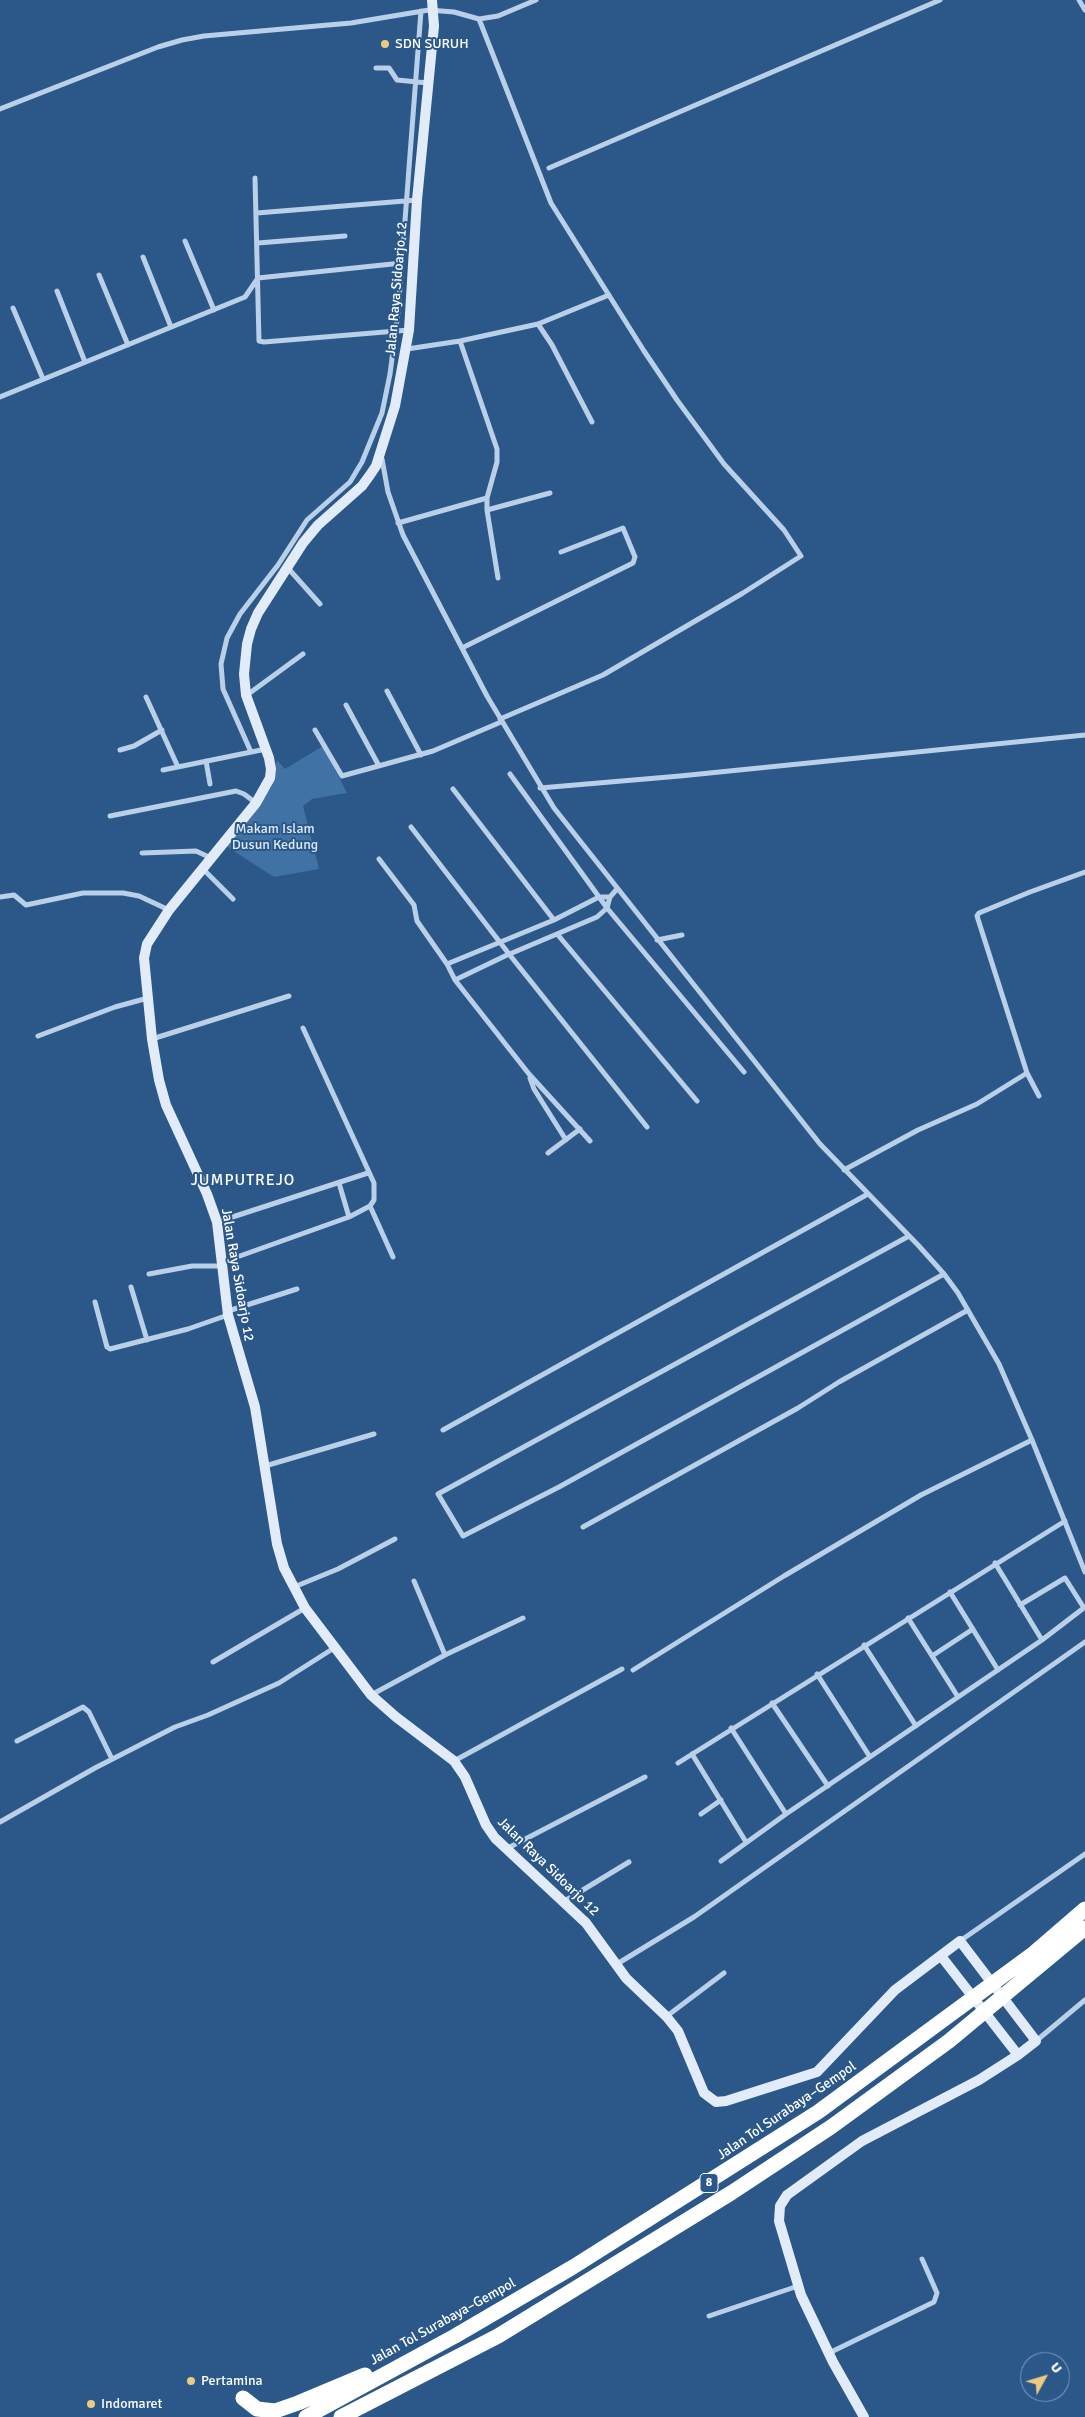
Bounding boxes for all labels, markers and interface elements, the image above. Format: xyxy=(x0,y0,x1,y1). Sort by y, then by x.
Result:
place label: SDN SURUH xyxy=(395,36,469,52)
marker: SDN SURUH xyxy=(379,38,391,50)
street label: Jalan Raya Sidoarjo 12 xyxy=(383,221,411,357)
park label: Makam Islam Dusun Kedung xyxy=(232,821,318,854)
district label: JUMPUTREJO xyxy=(189,1171,297,1191)
street label: Jalan Raya Sidoarjo 12 xyxy=(217,1207,257,1343)
street label: Jalan Raya Sidoarjo 12 xyxy=(494,1814,602,1920)
street label: Jalan Tol Surabaya–Gempol xyxy=(714,2058,860,2164)
road number: 8 xyxy=(700,2174,718,2192)
street label: Jalan Tol Surabaya–Gempol xyxy=(367,2275,519,2369)
north arrow xyxy=(1020,2352,1070,2402)
text: U xyxy=(1047,2359,1066,2377)
place label: Pertamina xyxy=(201,2373,263,2389)
marker: Pertamina xyxy=(185,2375,197,2387)
place label: Indomaret xyxy=(101,2396,162,2412)
marker: Indomaret xyxy=(85,2398,97,2410)

